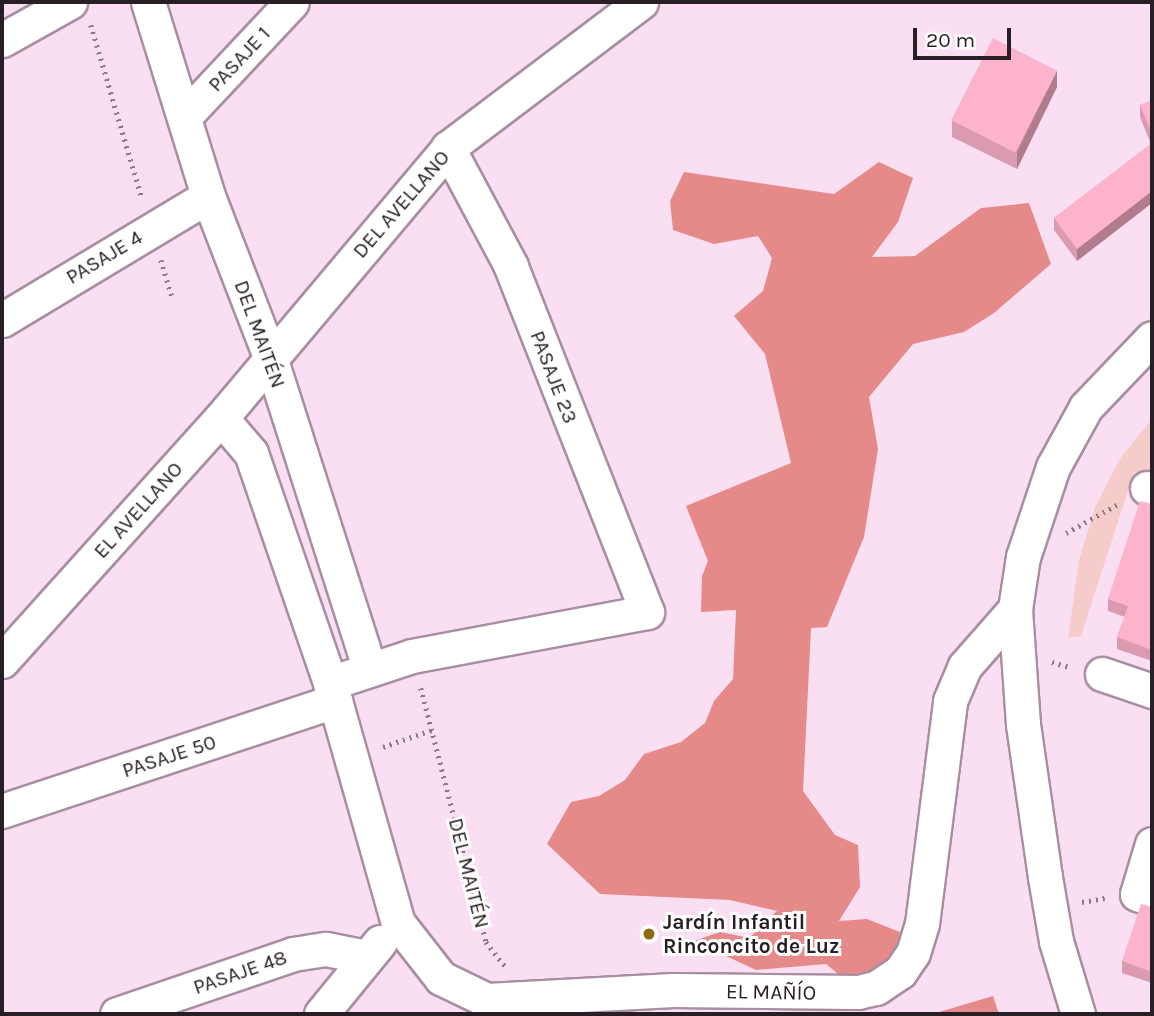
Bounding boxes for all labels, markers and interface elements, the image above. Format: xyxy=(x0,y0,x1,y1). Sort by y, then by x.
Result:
scale bar xyxy=(916,14,1014,58)
street label: PASAJE 1 xyxy=(203,21,275,97)
text: 20 m xyxy=(926,28,975,52)
street label: DEL AVELLANO xyxy=(347,145,455,263)
street label: PASAJE 4 xyxy=(61,224,147,290)
street label: DEL MAITÉN xyxy=(229,277,291,391)
street label: PASAJE 23 xyxy=(525,327,583,427)
street label: EL AVELLANO xyxy=(88,456,188,564)
street label: PASAJE 50 xyxy=(119,729,219,783)
street label: DEL MAITÉN xyxy=(443,815,495,931)
place label: Jardín Infantil Rinconcito de Luz xyxy=(663,909,839,959)
marker: Jardín Infantil Rinconcito de Luz xyxy=(641,926,657,942)
street label: PASAJE 48 xyxy=(190,944,290,1000)
street label: EL MAÑÍO xyxy=(726,979,816,1005)

